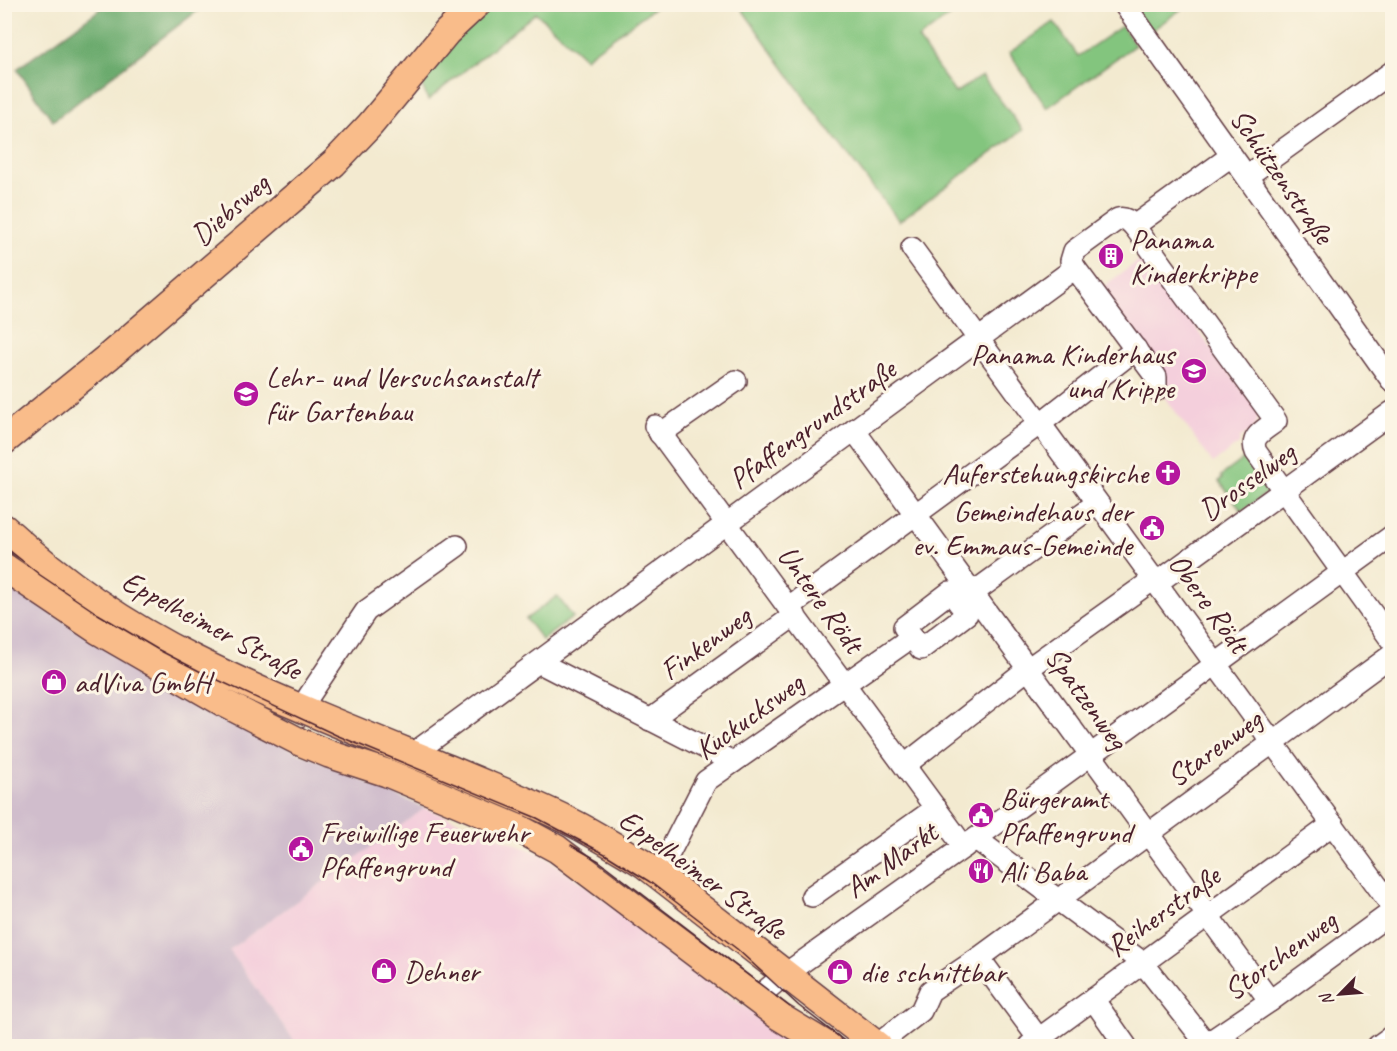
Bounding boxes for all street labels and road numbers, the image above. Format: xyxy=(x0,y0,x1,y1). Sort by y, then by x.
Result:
street label: Schützenstraße xyxy=(1222,101,1344,253)
street label: Diebsweg xyxy=(183,163,278,254)
street label: Pfaffengrundstraße xyxy=(721,349,905,497)
street label: Drosselweg xyxy=(1191,432,1305,529)
street label: Untere Rödt xyxy=(769,538,875,663)
street label: Obere Rödt xyxy=(1160,546,1260,663)
street label: Eppelheimer Straße xyxy=(115,562,311,689)
street label: Finkenweg xyxy=(652,596,760,689)
street label: Spatzenweg xyxy=(1037,639,1138,759)
street label: Kuckucksweg xyxy=(687,663,812,768)
street label: Starenweg xyxy=(1159,699,1271,795)
street label: Eppelheimer Straße xyxy=(612,800,796,949)
street label: Am Markt xyxy=(837,812,947,906)
street label: Reiherstraße xyxy=(1099,856,1229,965)
street label: Storchenweg xyxy=(1216,900,1345,1009)

